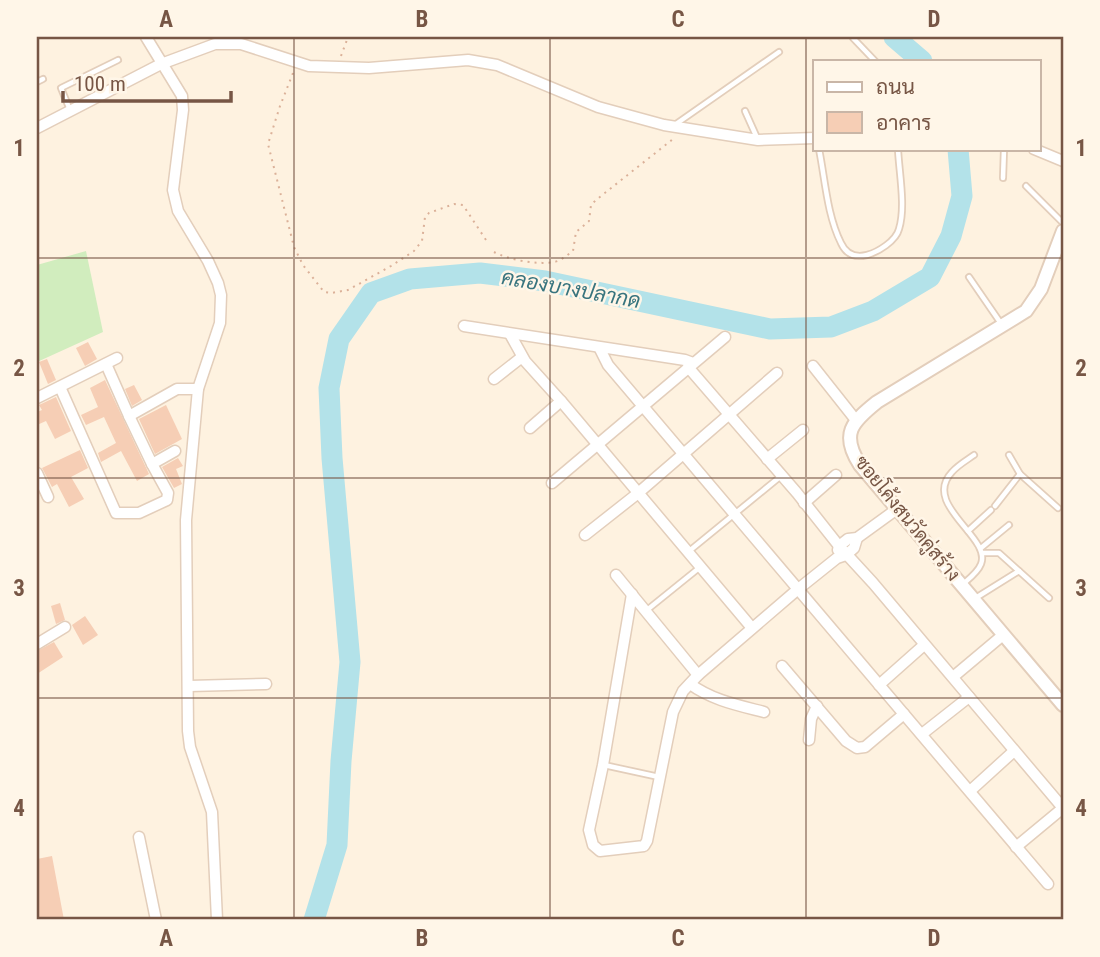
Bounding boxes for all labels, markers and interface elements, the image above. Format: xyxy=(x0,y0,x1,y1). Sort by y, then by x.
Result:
text: A xyxy=(159,6,173,33)
text: B xyxy=(416,6,428,33)
text: C xyxy=(671,6,685,33)
text: D xyxy=(928,6,941,33)
scale bar xyxy=(63,60,231,104)
legend xyxy=(813,60,1040,150)
text: 100 m xyxy=(74,72,126,96)
text: ถนน xyxy=(876,75,915,99)
text: อาคาร xyxy=(876,111,932,135)
text: 1 xyxy=(13,135,25,162)
text: 1 xyxy=(1075,135,1087,162)
water label: คลองบางปลากด xyxy=(500,265,642,313)
text: 2 xyxy=(13,355,25,382)
text: 2 xyxy=(1075,355,1087,382)
street label: ซอยโค้งสนวัดคู่สร้าง xyxy=(848,450,966,587)
text: 3 xyxy=(13,575,25,602)
text: 3 xyxy=(1075,575,1087,602)
text: 4 xyxy=(13,795,25,822)
text: 4 xyxy=(1075,795,1087,822)
text: A xyxy=(159,925,173,952)
text: B xyxy=(416,925,428,952)
text: C xyxy=(671,925,685,952)
text: D xyxy=(928,925,941,952)

